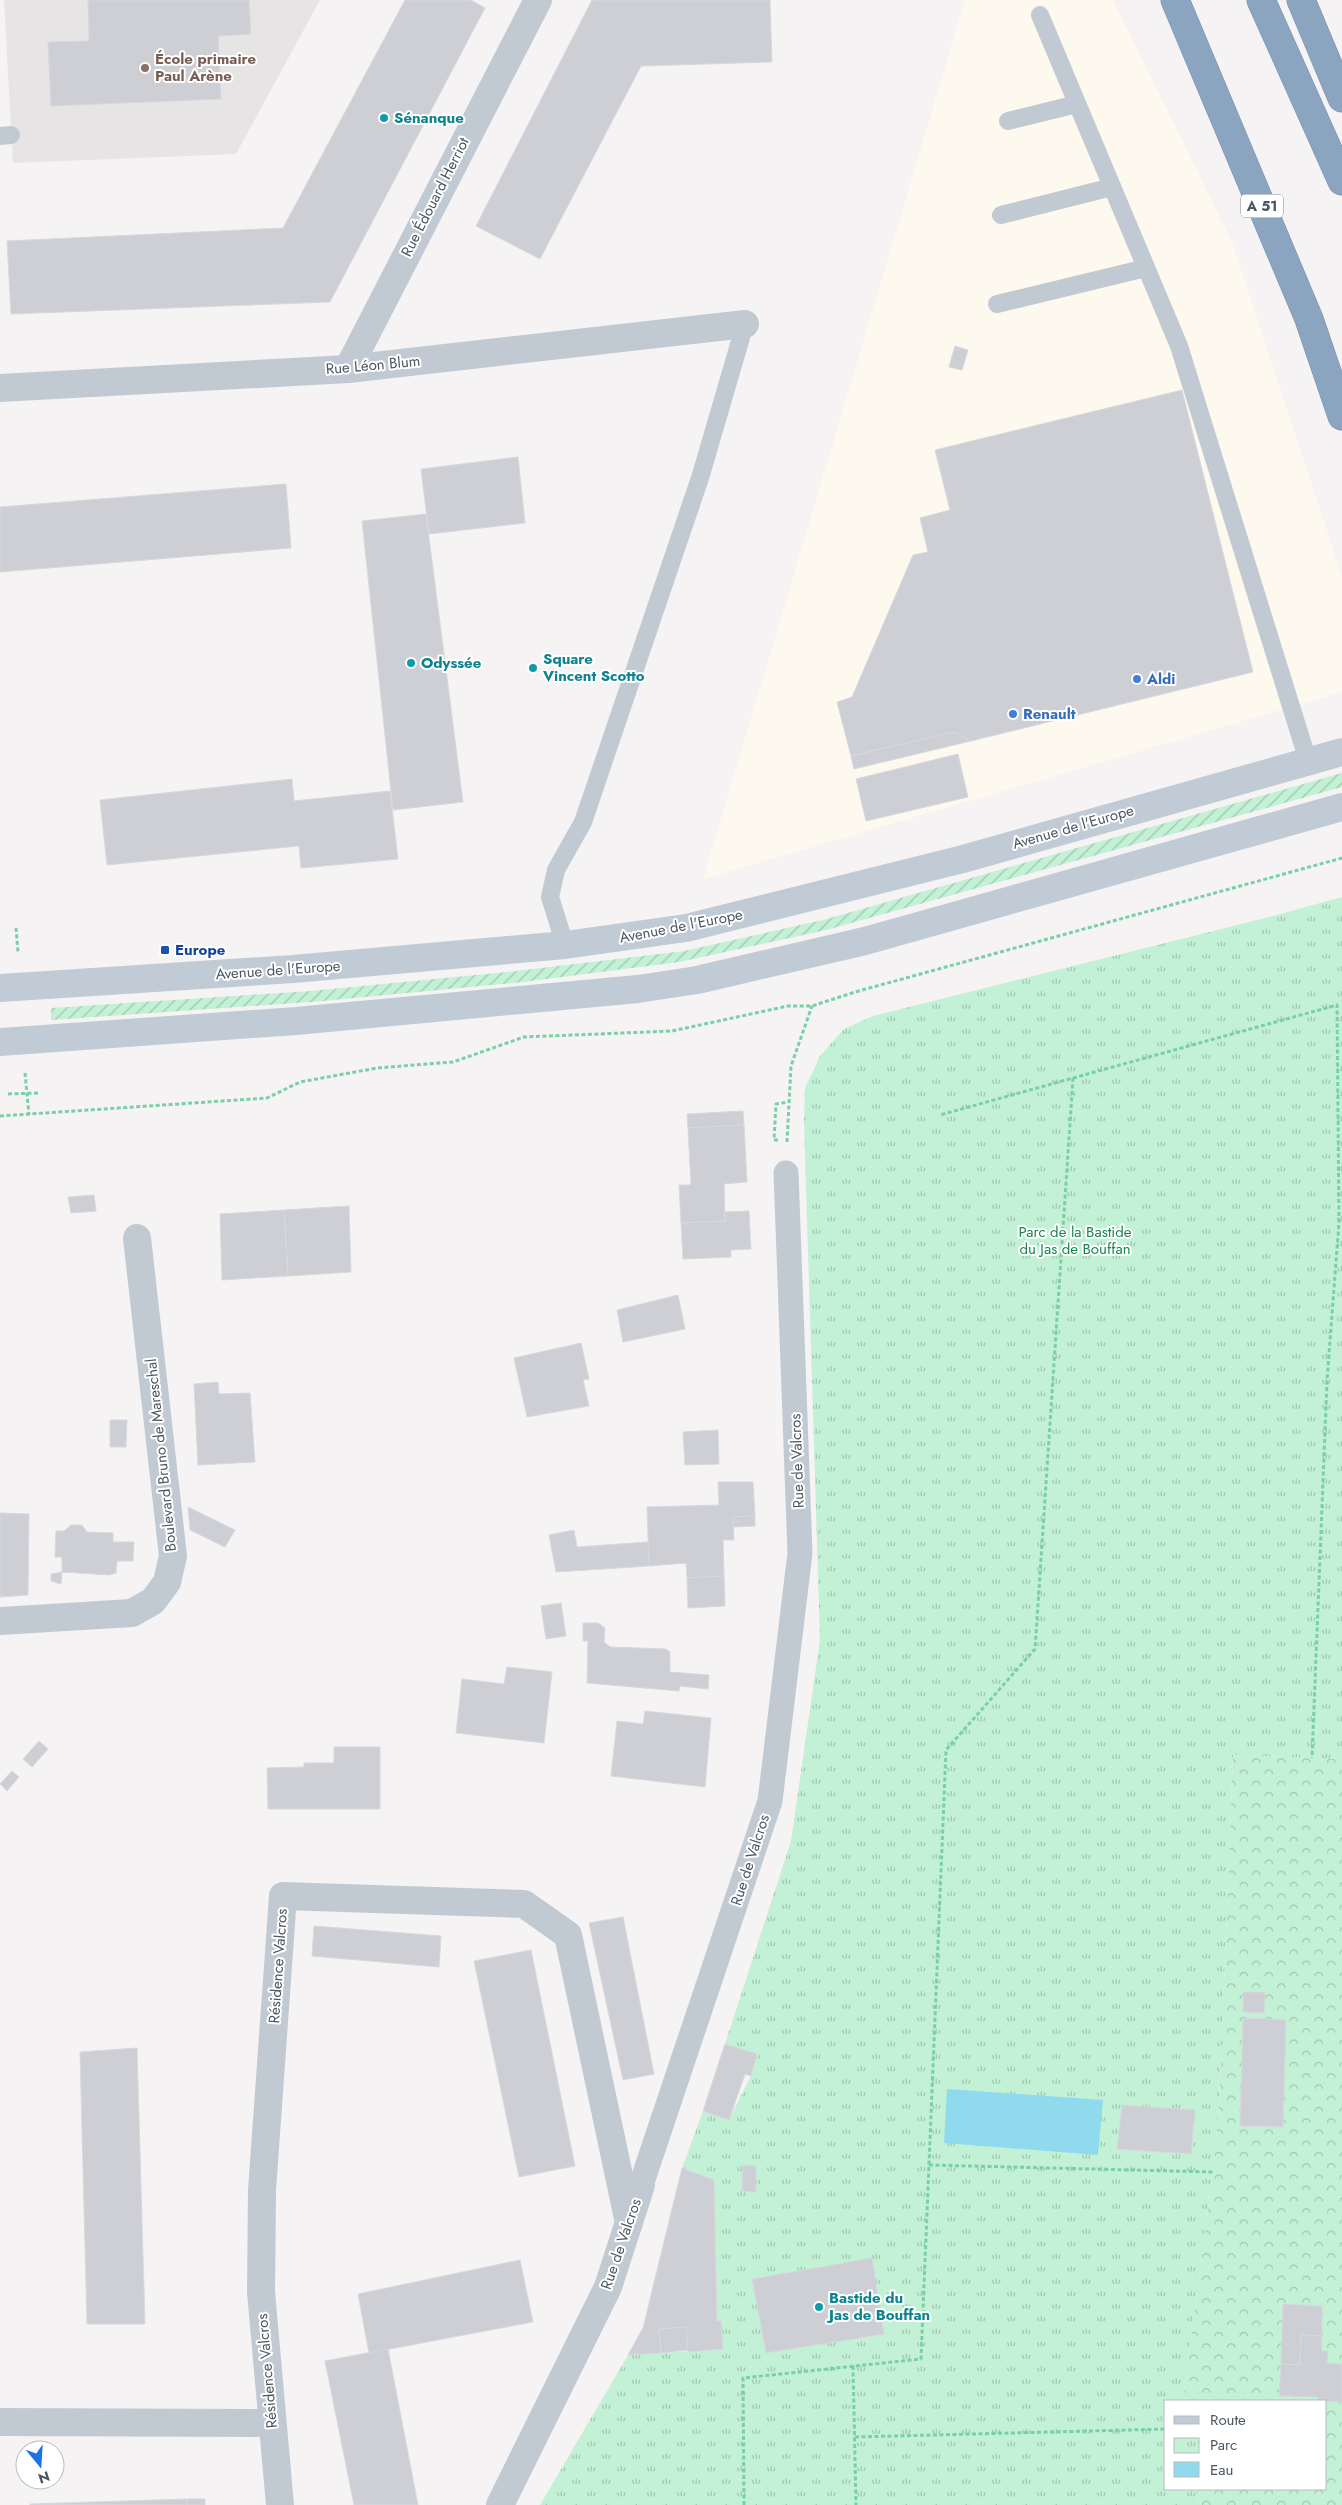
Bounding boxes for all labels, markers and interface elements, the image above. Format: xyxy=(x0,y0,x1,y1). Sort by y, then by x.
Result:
place label: École primaire Paul Arène xyxy=(155,48,256,87)
marker: École primaire Paul Arène xyxy=(139,62,151,74)
place label: Sénanque xyxy=(394,107,464,129)
marker: Sénanque xyxy=(378,112,390,124)
street label: Rue Édouard Herriot xyxy=(395,133,475,260)
road number: A 51 xyxy=(1241,195,1283,218)
street label: Rue Léon Blum xyxy=(325,350,421,380)
place label: Square Vincent Scotto xyxy=(542,648,645,687)
place label: Odyssée xyxy=(421,652,482,674)
marker: Odyssée xyxy=(405,657,417,669)
marker: Square Vincent Scotto xyxy=(527,662,539,674)
place label: Aldi xyxy=(1146,668,1175,690)
marker: Aldi xyxy=(1131,673,1143,685)
place label: Renault xyxy=(1023,703,1076,725)
marker: Renault xyxy=(1007,708,1019,720)
street label: Avenue de l'Europe xyxy=(1010,799,1136,855)
street label: Avenue de l'Europe xyxy=(617,903,745,949)
place label: Europe xyxy=(175,939,226,961)
marker: Europe xyxy=(159,944,171,956)
street label: Avenue de l'Europe xyxy=(215,955,341,985)
park label: Parc de la Bastide du Jas de Bouffan xyxy=(1019,1221,1132,1260)
street label: Boulevard Bruno de Mareschal xyxy=(140,1357,182,1553)
street label: Rue de Valcros xyxy=(784,1413,810,1509)
street label: Rue de Valcros xyxy=(725,1812,775,1908)
street label: Résidence Valcros xyxy=(263,1908,293,2024)
street label: Rue de Valcros xyxy=(595,2196,647,2292)
place label: Bastide du Jas de Bouffan xyxy=(826,2287,930,2326)
marker: Bastide du Jas de Bouffan xyxy=(813,2301,825,2313)
street label: Résidence Valcros xyxy=(251,2313,283,2429)
legend xyxy=(1164,2400,1327,2490)
text: Route xyxy=(1210,2409,1246,2431)
text: Parc xyxy=(1210,2434,1237,2456)
north arrow xyxy=(15,2440,65,2490)
text: Eau xyxy=(1210,2459,1233,2481)
text: N xyxy=(36,2466,52,2489)

